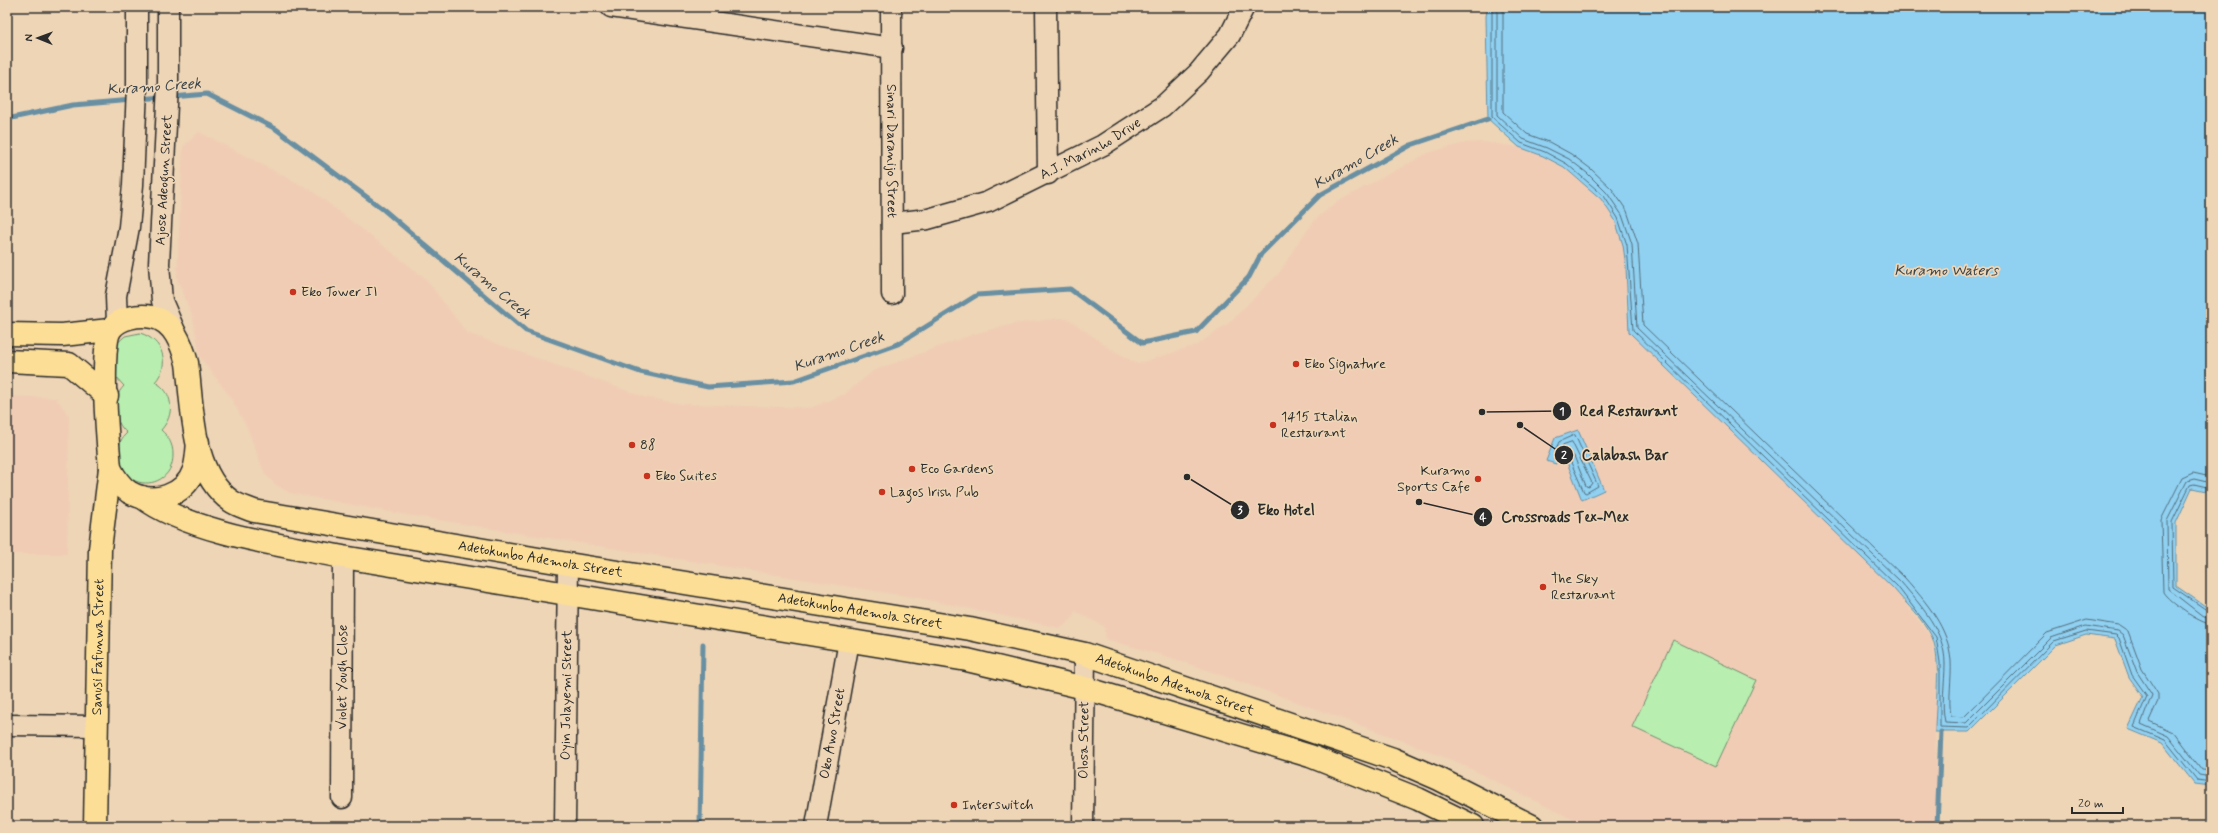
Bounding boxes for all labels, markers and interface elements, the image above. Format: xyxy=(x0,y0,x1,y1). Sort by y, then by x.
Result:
north arrow xyxy=(18,18,58,58)
text: N xyxy=(22,34,36,42)
water label: Kuramo Creek xyxy=(106,74,202,100)
street label: Sinari Daranijo Street xyxy=(882,84,901,218)
street label: Ajose Adeogun Street xyxy=(152,113,178,246)
street label: A.J. Marinho Drive xyxy=(1037,114,1145,184)
water label: Kuramo Creek xyxy=(1310,129,1402,194)
water label: Kuramo Creek xyxy=(449,248,535,324)
water label: Kuramo Waters xyxy=(1894,261,1999,281)
place label: Eko Tower II xyxy=(301,283,377,301)
marker: Eko Tower II xyxy=(288,287,298,297)
water label: Kuramo Creek xyxy=(791,327,887,377)
place label: Eko Signature xyxy=(1304,355,1386,374)
marker: Eko Signature xyxy=(1291,359,1301,369)
callout: Red Restaurant xyxy=(1552,398,1685,425)
text: Red Restaurant xyxy=(1580,402,1678,422)
text: 1 xyxy=(1559,404,1565,420)
place label: 1415 Italian Restaurant xyxy=(1281,408,1358,442)
marker: 1415 Italian Restaurant xyxy=(1268,420,1278,430)
place label: 88 xyxy=(640,436,656,454)
marker: 88 xyxy=(627,440,637,450)
callout: Calabash Bar xyxy=(1554,441,1676,468)
text: Calabash Bar xyxy=(1582,446,1669,466)
text: 2 xyxy=(1561,448,1567,464)
place label: Eco Gardens xyxy=(920,460,994,478)
place label: Kuramo Sports Cafe xyxy=(1397,462,1470,496)
marker: Eco Gardens xyxy=(907,464,917,474)
place label: Eko Suites xyxy=(655,467,717,485)
marker: Eko Suites xyxy=(642,471,652,481)
marker: Kuramo Sports Cafe xyxy=(1473,474,1483,484)
place label: Lagos Irish Pub xyxy=(890,483,979,503)
marker: Lagos Irish Pub xyxy=(877,487,887,497)
callout: Eko Hotel xyxy=(1230,496,1322,523)
text: Eko Hotel xyxy=(1257,501,1315,521)
text: 3 xyxy=(1237,503,1243,519)
callout: Crossroads Tex-Mex xyxy=(1473,504,1636,531)
text: Crossroads Tex-Mex xyxy=(1501,508,1630,528)
text: 4 xyxy=(1480,510,1487,526)
street label: Adetokunbo Ademola Street xyxy=(457,537,625,582)
place label: The Sky Restaruant xyxy=(1551,570,1616,604)
street label: Sanusi Fafunwa Street xyxy=(88,579,108,715)
marker: The Sky Restaruant xyxy=(1538,582,1548,592)
street label: Adetokunbo Ademola Street xyxy=(776,589,945,634)
street label: Violet Yough Close xyxy=(333,625,354,729)
street label: Oyin Jolayemi Street xyxy=(557,629,576,760)
street label: Adetokunbo Ademola Street xyxy=(1093,649,1258,720)
street label: Oko Awo Street xyxy=(816,687,849,780)
street label: Olosa Street xyxy=(1075,701,1093,779)
scale bar xyxy=(2072,789,2123,815)
place label: Interswitch xyxy=(962,796,1034,814)
text: 20 m xyxy=(2078,796,2104,812)
marker: Interswitch xyxy=(949,800,959,810)

